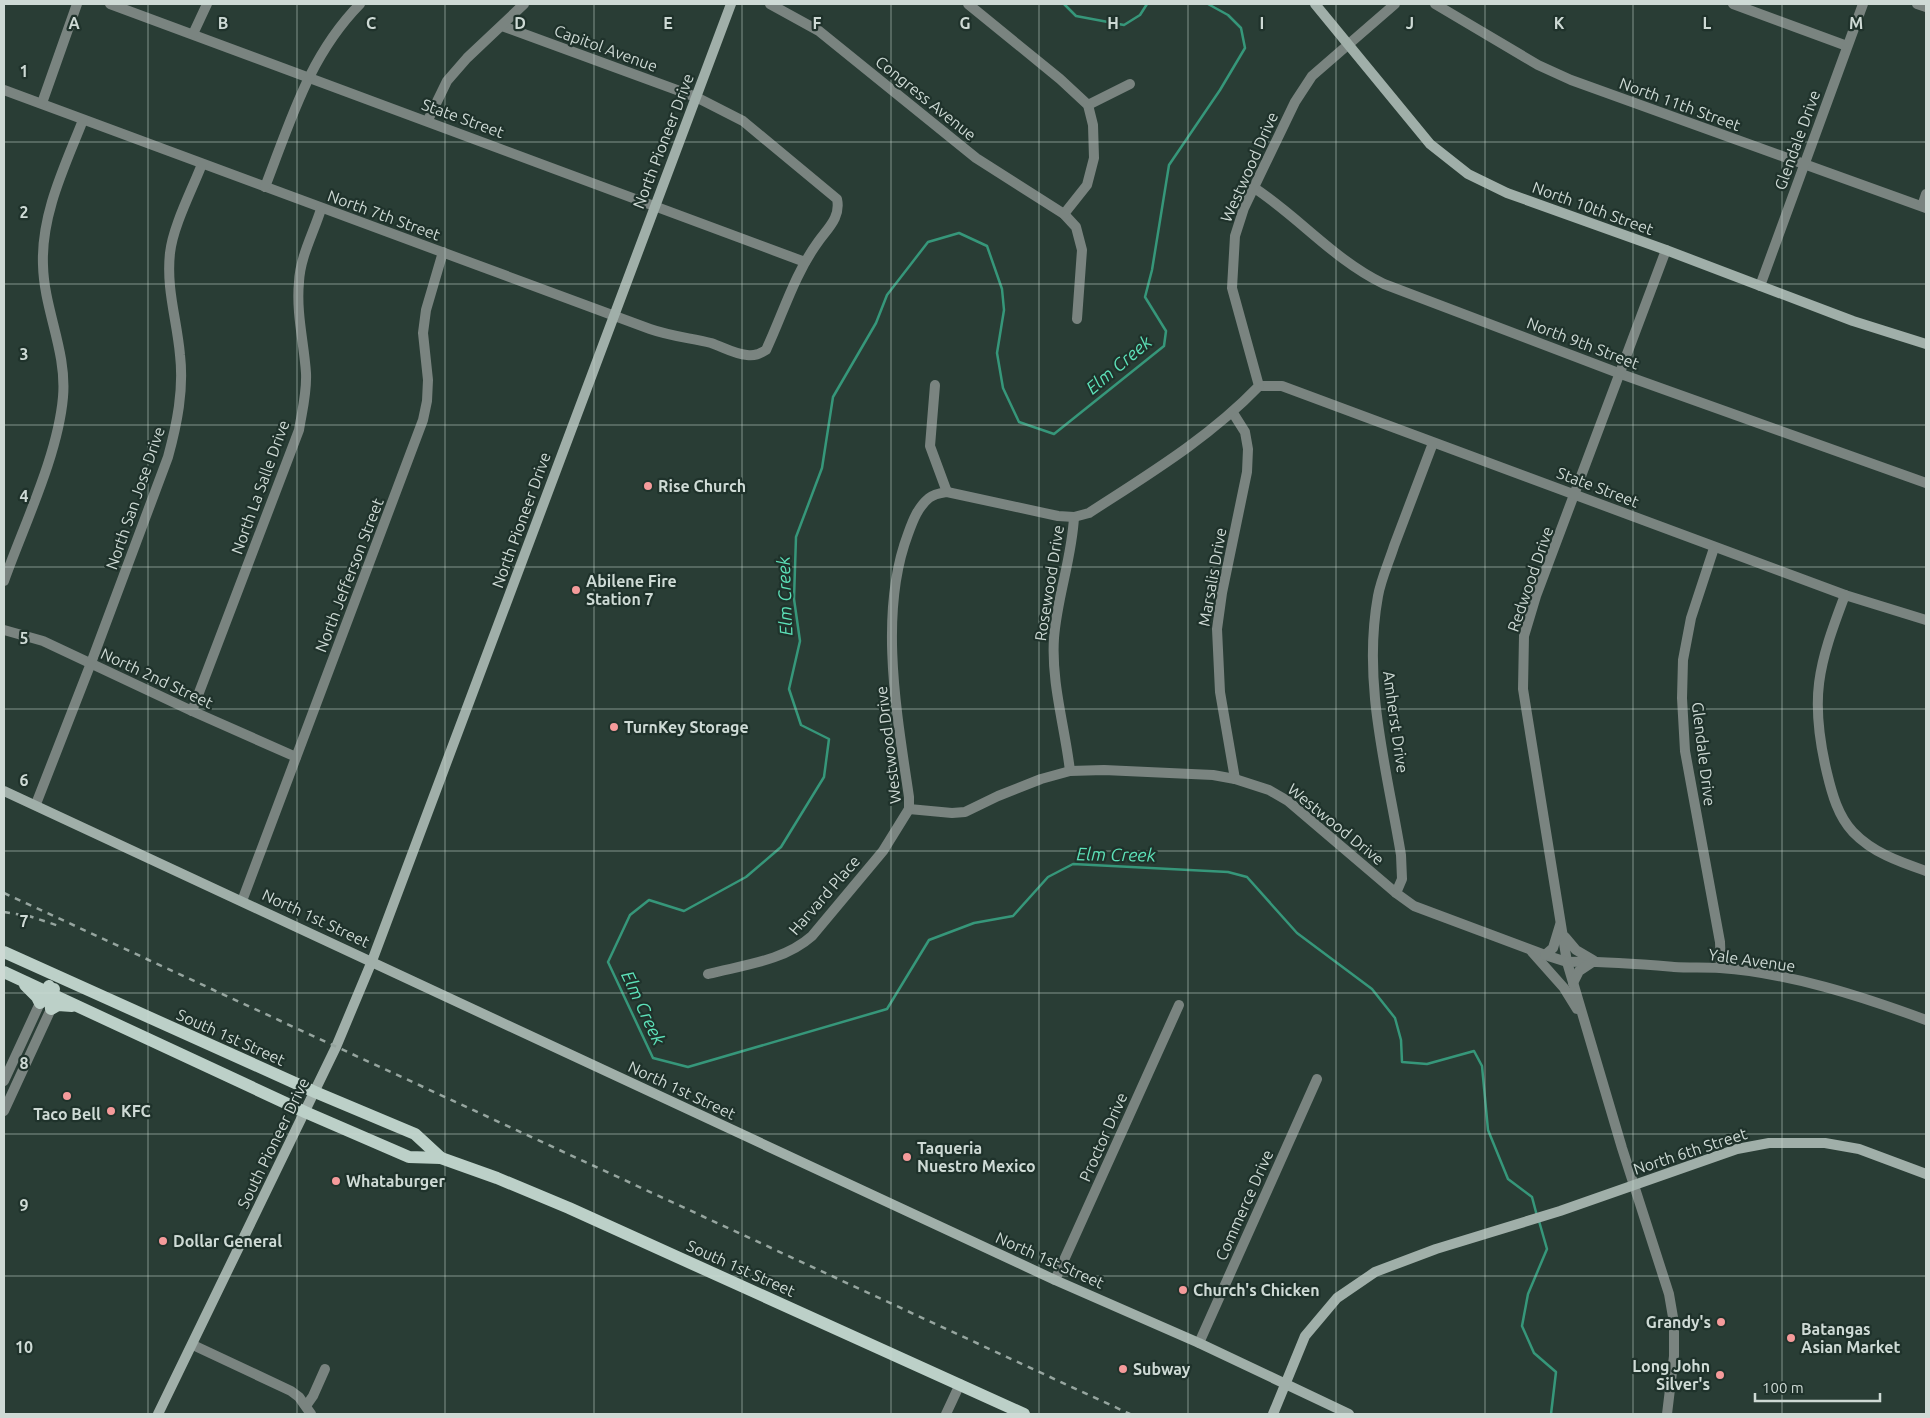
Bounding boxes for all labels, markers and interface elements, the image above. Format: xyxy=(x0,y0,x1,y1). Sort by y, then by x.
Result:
text: A xyxy=(68,14,80,32)
text: B xyxy=(218,14,228,32)
text: C xyxy=(366,14,376,32)
text: D xyxy=(514,14,526,32)
text: E xyxy=(663,14,673,32)
text: F xyxy=(813,14,822,32)
text: G xyxy=(959,14,971,32)
text: H xyxy=(1107,14,1119,32)
text: I xyxy=(1260,14,1264,32)
text: J xyxy=(1406,14,1414,32)
text: K xyxy=(1554,14,1565,32)
text: L xyxy=(1703,14,1712,32)
text: M xyxy=(1849,14,1863,32)
street label: Capitol Avenue xyxy=(552,21,660,75)
street label: Congress Avenue xyxy=(872,52,980,144)
text: 1 xyxy=(19,62,29,80)
street label: North Pioneer Drive xyxy=(629,71,697,211)
street label: North 11th Street xyxy=(1617,74,1744,135)
street label: Glendale Drive xyxy=(1771,88,1823,192)
street label: State Street xyxy=(419,95,507,141)
street label: Westwood Drive xyxy=(1217,109,1281,225)
street label: North 10th Street xyxy=(1530,178,1657,239)
street label: North 7th Street xyxy=(325,186,444,244)
text: 2 xyxy=(19,203,29,221)
street label: North 9th Street xyxy=(1524,313,1642,373)
water label: Elm Creek xyxy=(1081,331,1156,397)
text: 3 xyxy=(19,345,29,363)
street label: North La Salle Drive xyxy=(227,418,293,556)
street label: North San Jose Drive xyxy=(102,424,168,572)
street label: North Pioneer Drive xyxy=(488,450,554,590)
street label: State Street xyxy=(1554,463,1642,511)
place label: Rise Church xyxy=(658,477,746,495)
marker: Rise Church xyxy=(642,480,654,492)
text: 4 xyxy=(19,487,29,505)
street label: North Jefferson Street xyxy=(311,495,387,655)
street label: Rosewood Drive xyxy=(1031,524,1067,642)
street label: Redwood Drive xyxy=(1504,524,1556,634)
street label: Marsalis Drive xyxy=(1194,526,1230,628)
water label: Elm Creek xyxy=(773,555,795,636)
place label: Abilene Fire Station 7 xyxy=(586,572,677,608)
marker: Abilene Fire Station 7 xyxy=(570,584,582,596)
text: 5 xyxy=(19,629,29,647)
street label: North 2nd Street xyxy=(98,644,217,712)
street label: Amherst Drive xyxy=(1380,670,1412,774)
street label: Westwood Drive xyxy=(872,685,904,805)
street label: Glendale Drive xyxy=(1689,701,1719,807)
place label: TurnKey Storage xyxy=(624,718,749,736)
marker: TurnKey Storage xyxy=(608,721,620,733)
text: 6 xyxy=(19,771,29,789)
street label: Westwood Drive xyxy=(1284,780,1388,868)
water label: Elm Creek xyxy=(1076,843,1157,865)
street label: Harvard Place xyxy=(785,852,863,938)
street label: North 1st Street xyxy=(259,885,373,951)
text: 7 xyxy=(19,912,29,930)
street label: Yale Avenue xyxy=(1707,945,1797,975)
water label: Elm Creek xyxy=(618,967,670,1049)
street label: South 1st Street xyxy=(174,1005,289,1069)
text: 8 xyxy=(19,1054,29,1072)
street label: North 1st Street xyxy=(625,1057,739,1123)
street label: South Pioneer Drive xyxy=(234,1075,312,1211)
marker: Taco Bell xyxy=(61,1090,73,1102)
street label: Proctor Drive xyxy=(1075,1090,1131,1184)
place label: KFC xyxy=(121,1102,151,1120)
place label: Taco Bell xyxy=(33,1105,101,1123)
marker: KFC xyxy=(105,1105,117,1117)
street label: North 6th Street xyxy=(1631,1124,1750,1178)
place label: Taqueria Nuestro Mexico xyxy=(917,1139,1036,1175)
street label: Commerce Drive xyxy=(1212,1147,1276,1263)
marker: Taqueria Nuestro Mexico xyxy=(901,1151,913,1163)
place label: Whataburger xyxy=(346,1172,445,1190)
marker: Whataburger xyxy=(330,1175,342,1187)
text: 9 xyxy=(19,1196,29,1214)
street label: North 1st Street xyxy=(993,1228,1108,1292)
place label: Dollar General xyxy=(173,1232,282,1250)
marker: Dollar General xyxy=(157,1235,169,1247)
street label: South 1st Street xyxy=(684,1236,799,1300)
place label: Church's Chicken xyxy=(1193,1281,1320,1299)
marker: Church's Chicken xyxy=(1177,1284,1189,1296)
place label: Grandy's xyxy=(1646,1313,1711,1331)
marker: Grandy's xyxy=(1715,1316,1727,1328)
place label: Batangas Asian Market xyxy=(1801,1320,1900,1356)
marker: Batangas Asian Market xyxy=(1785,1332,1797,1344)
text: 10 xyxy=(15,1338,33,1356)
place label: Long John Silver's xyxy=(1632,1357,1710,1393)
place label: Subway xyxy=(1133,1360,1191,1378)
marker: Subway xyxy=(1117,1363,1129,1375)
marker: Long John Silver's xyxy=(1714,1369,1726,1381)
scale bar xyxy=(1755,1370,1880,1402)
text: 100 m xyxy=(1762,1379,1804,1396)

